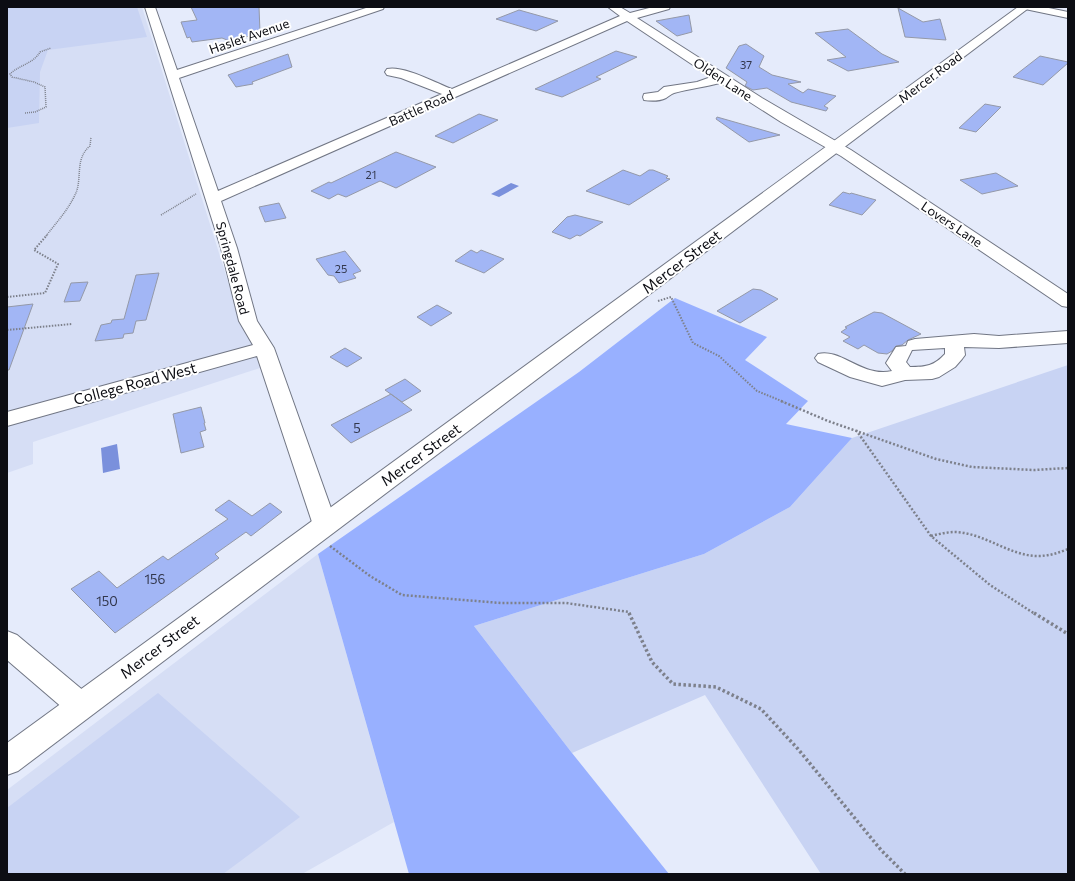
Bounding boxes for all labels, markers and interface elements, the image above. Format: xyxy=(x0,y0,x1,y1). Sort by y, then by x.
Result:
street label: Haslet Avenue xyxy=(207,15,291,57)
street label: Mercer Road xyxy=(895,48,965,106)
street label: Olden Lane xyxy=(691,54,755,104)
house number: 37 xyxy=(740,58,752,71)
street label: Battle Road xyxy=(386,87,456,129)
house number: 21 xyxy=(366,168,376,181)
street label: Lovers Lane xyxy=(918,198,986,250)
street label: Springdale Road xyxy=(213,220,253,316)
street label: Mercer Street xyxy=(638,226,725,297)
house number: 25 xyxy=(335,262,347,275)
street label: College Road West xyxy=(71,358,198,408)
street label: Mercer Street xyxy=(377,419,464,489)
house number: 5 xyxy=(353,420,361,436)
house number: 156 xyxy=(145,571,166,587)
house number: 150 xyxy=(96,593,118,609)
street label: Mercer Street xyxy=(116,611,203,682)

